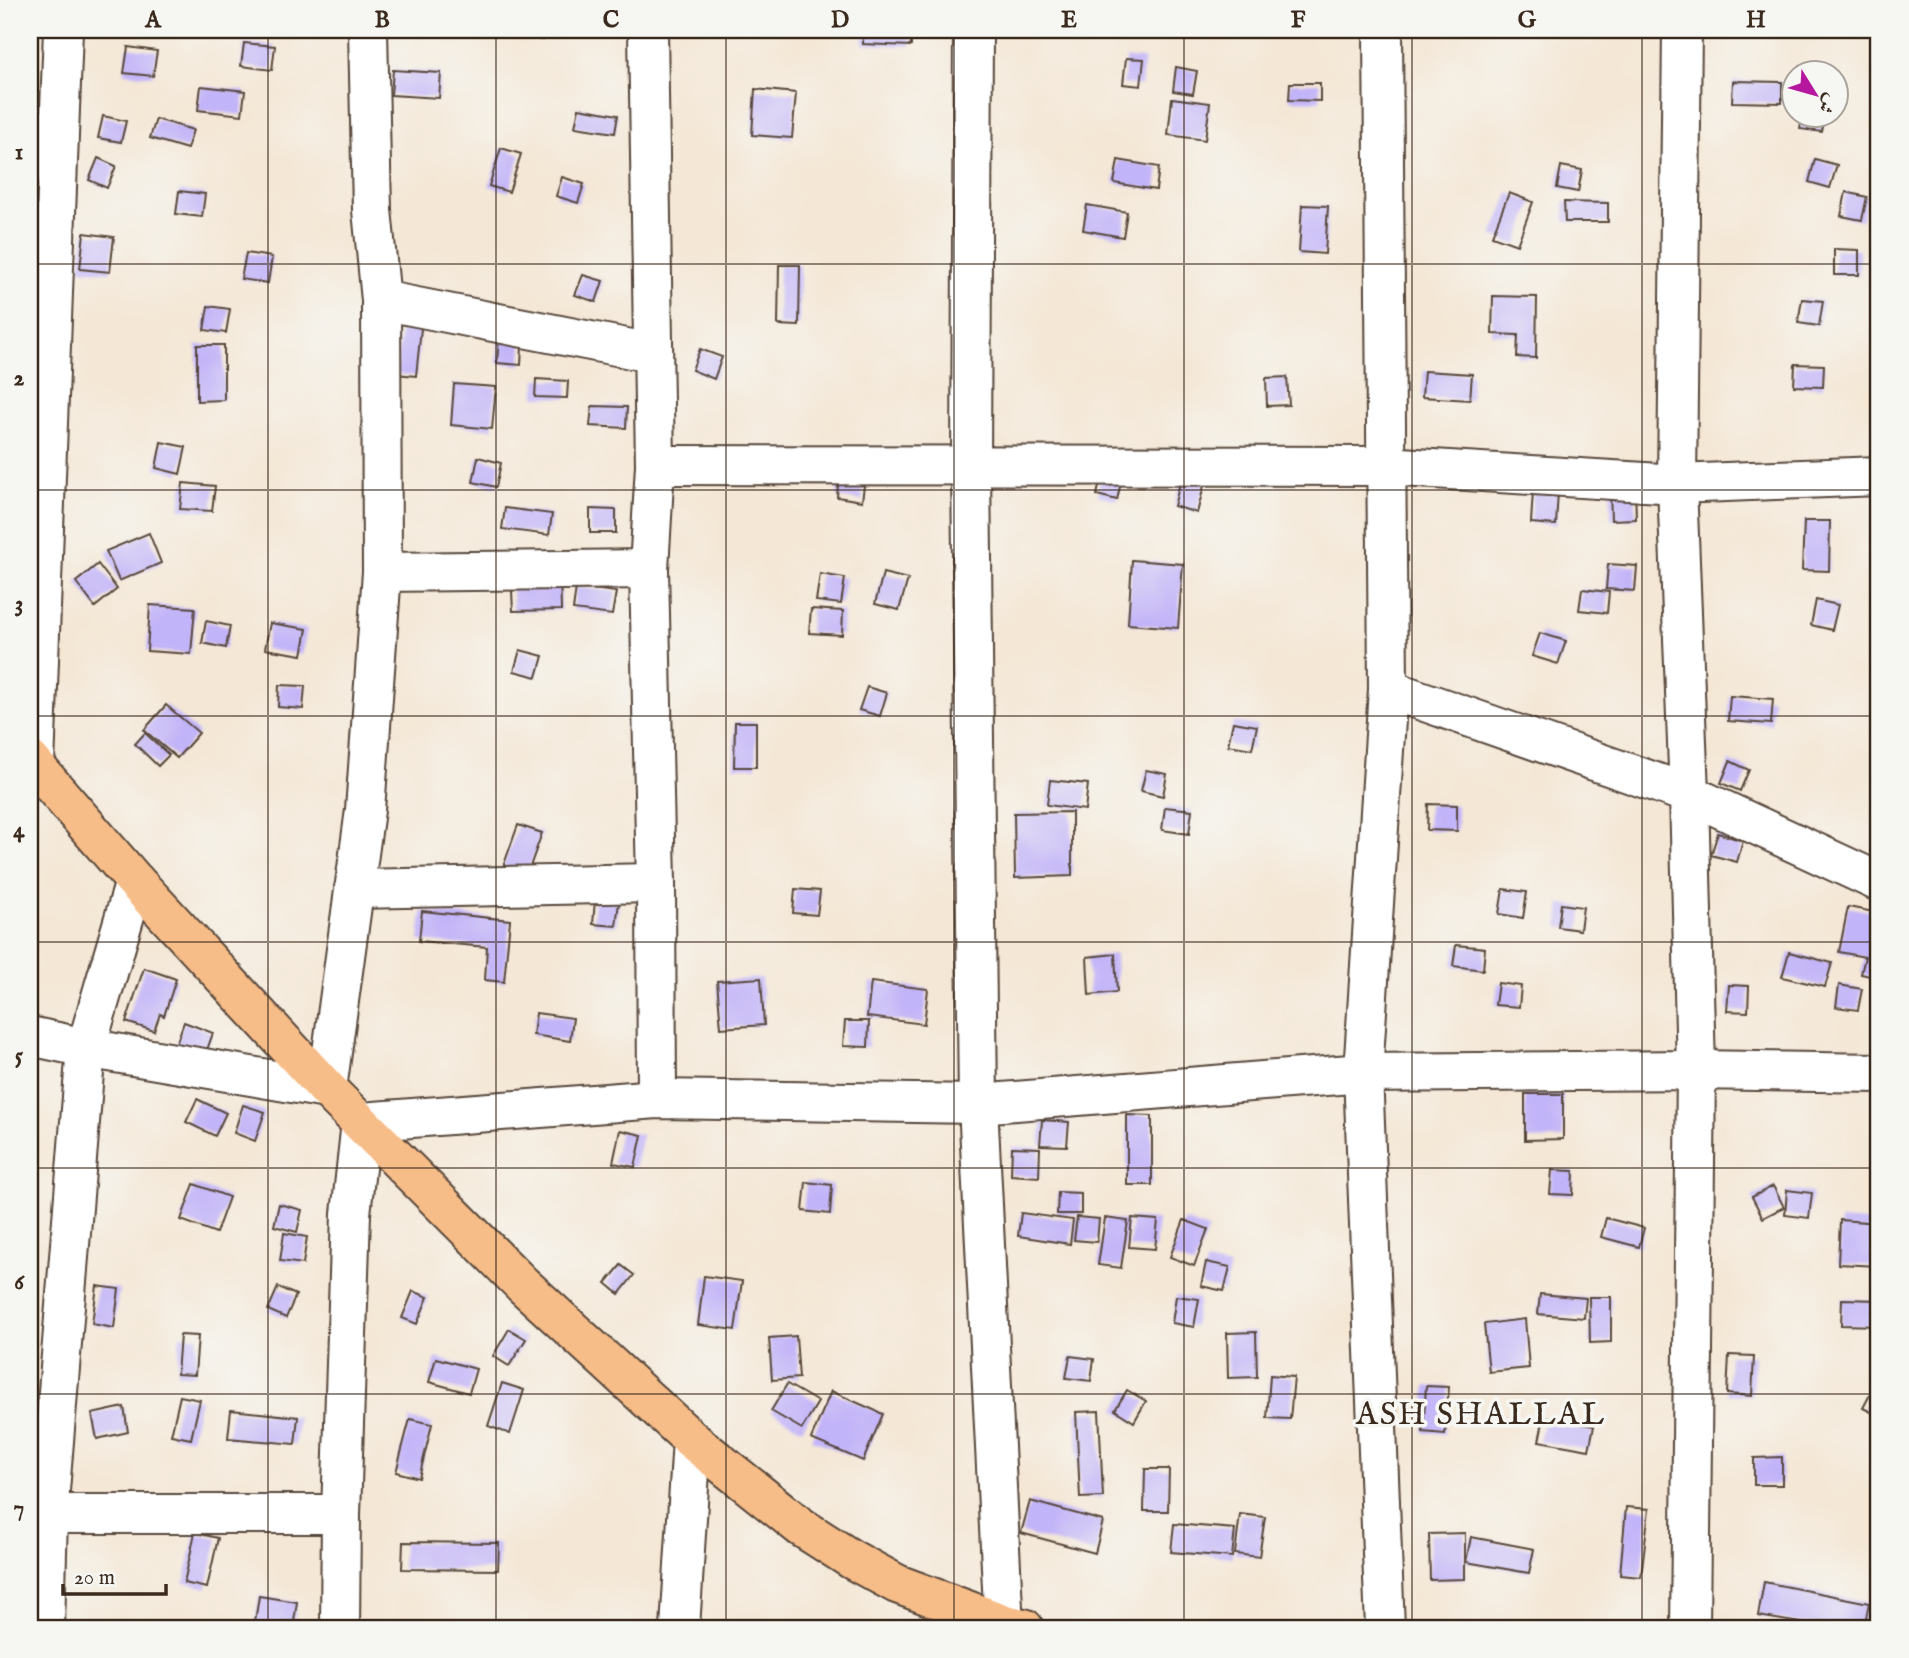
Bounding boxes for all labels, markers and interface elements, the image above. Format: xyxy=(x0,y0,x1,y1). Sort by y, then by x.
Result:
text: A xyxy=(144,6,162,35)
text: B xyxy=(374,6,390,35)
text: C xyxy=(603,6,620,35)
text: D xyxy=(831,6,849,35)
text: E xyxy=(1061,6,1077,35)
text: F xyxy=(1291,6,1306,35)
text: G xyxy=(1518,6,1537,35)
text: H xyxy=(1746,6,1766,35)
north arrow xyxy=(1780,60,1850,130)
text: ش xyxy=(1812,88,1842,118)
text: 1 xyxy=(15,138,23,167)
text: 2 xyxy=(14,364,25,393)
text: 3 xyxy=(15,590,23,619)
text: 4 xyxy=(13,816,25,845)
text: 5 xyxy=(15,1042,24,1071)
text: 6 xyxy=(14,1268,25,1297)
district label: ASH SHALLAL xyxy=(1355,1395,1606,1436)
text: 7 xyxy=(14,1494,24,1523)
scale bar xyxy=(63,1553,166,1597)
text: 20 m xyxy=(74,1565,115,1592)

